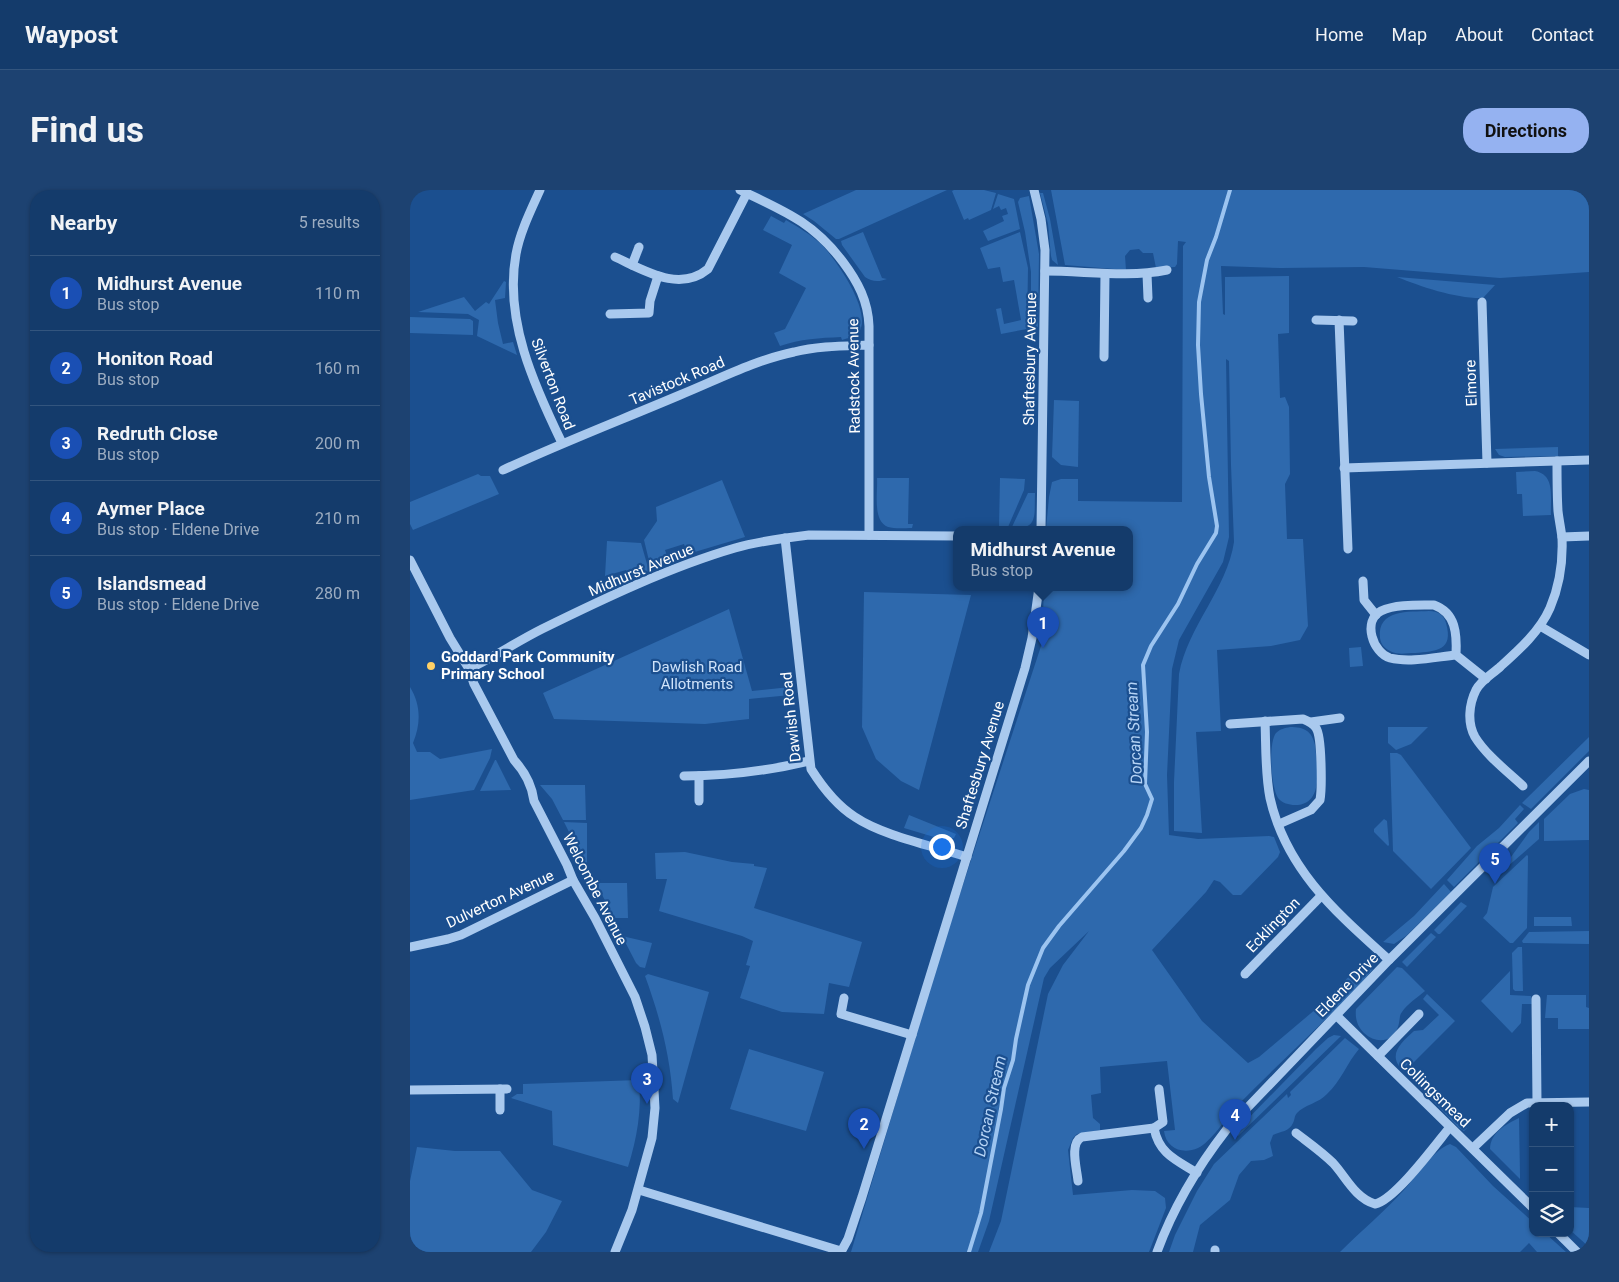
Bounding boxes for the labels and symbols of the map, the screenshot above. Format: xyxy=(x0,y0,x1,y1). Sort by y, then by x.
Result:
street label: Shaftesbury Avenue xyxy=(1020,292,1040,426)
street label: Radstock Avenue xyxy=(844,318,864,434)
street label: Silverton Road xyxy=(527,336,579,432)
street label: Tavistock Road xyxy=(627,353,727,409)
street label: Elmore xyxy=(1461,359,1481,407)
street label: Midhurst Avenue xyxy=(586,540,696,600)
pin: 1 xyxy=(1027,607,1059,648)
place label: Goddard Park Community Primary School xyxy=(441,648,615,683)
park label: Dawlish Road Allotments xyxy=(652,658,742,693)
marker: Goddard Park Community Primary School xyxy=(425,660,437,672)
street label: Dawlish Road xyxy=(777,671,805,763)
water label: Dorcan Stream xyxy=(1122,681,1146,785)
street label: Shaftesbury Avenue xyxy=(952,699,1008,831)
street label: Welcombe Avenue xyxy=(559,830,631,948)
your location xyxy=(929,834,955,860)
pin: 5 xyxy=(1479,843,1511,884)
street label: Dulverton Avenue xyxy=(443,866,557,932)
street label: Ecklington xyxy=(1242,894,1304,956)
street label: Eldene Drive xyxy=(1312,949,1382,1021)
water label: Dorcan Stream xyxy=(970,1054,1010,1158)
street label: Collingsmead xyxy=(1396,1055,1474,1131)
pin: 3 xyxy=(631,1063,663,1104)
pin: 4 xyxy=(1219,1099,1251,1140)
pin: 2 xyxy=(848,1108,880,1149)

